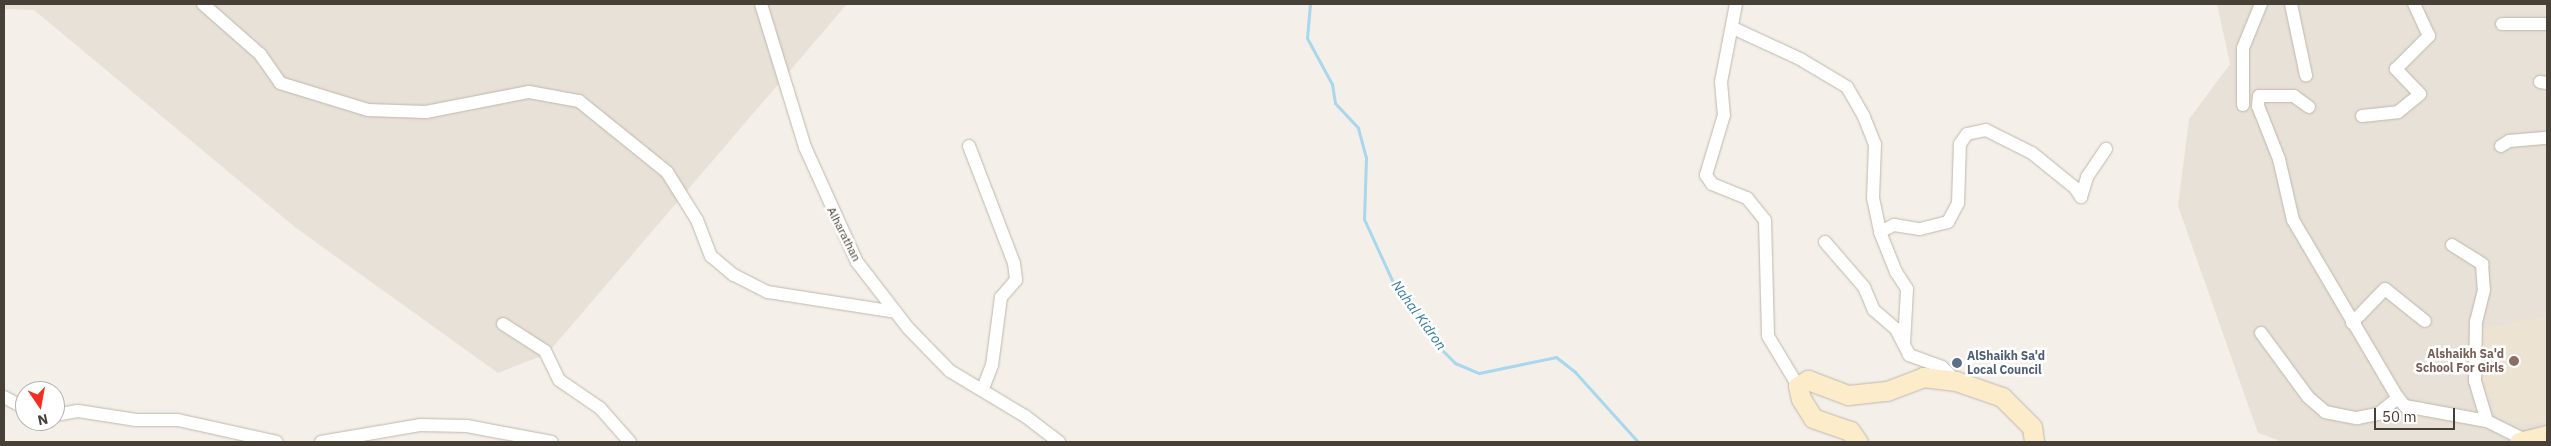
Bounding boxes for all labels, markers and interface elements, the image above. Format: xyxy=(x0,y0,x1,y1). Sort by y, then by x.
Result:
street label: Alharathan xyxy=(824,204,864,264)
water label: Nahal Kidron xyxy=(1388,277,1450,353)
place label: Alshaikh Sa'd School For Girls xyxy=(2415,347,2504,375)
place label: AlShaikh Sa'd Local Council xyxy=(1967,349,2045,377)
marker: Alshaikh Sa'd School For Girls xyxy=(2508,355,2520,367)
marker: AlShaikh Sa'd Local Council xyxy=(1951,357,1963,369)
north arrow xyxy=(15,381,65,431)
scale bar xyxy=(2376,398,2457,430)
text: 50 m xyxy=(2382,407,2417,426)
text: N xyxy=(36,410,50,430)

